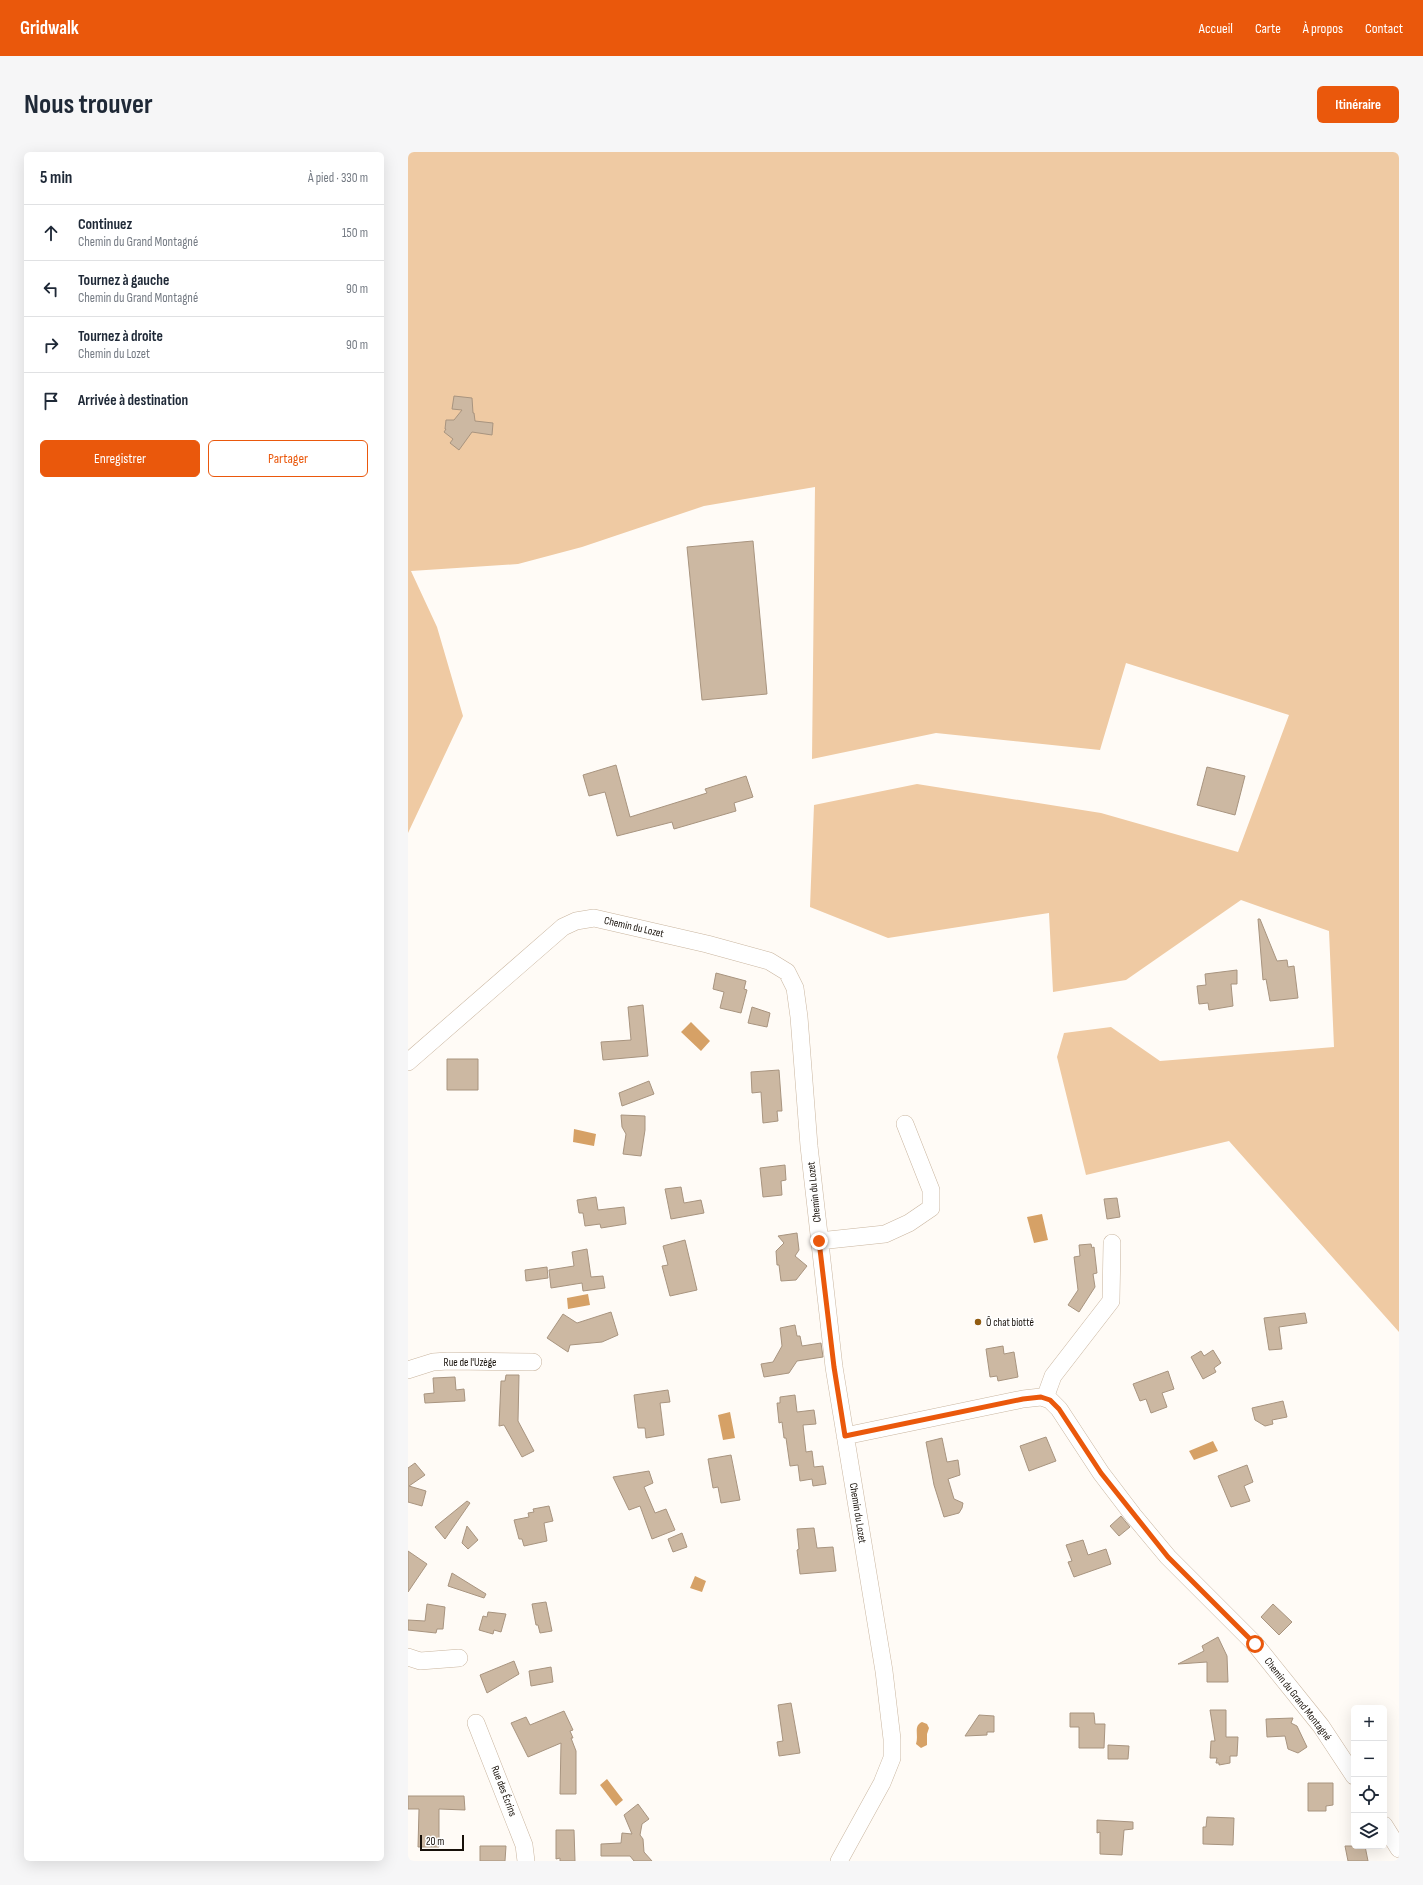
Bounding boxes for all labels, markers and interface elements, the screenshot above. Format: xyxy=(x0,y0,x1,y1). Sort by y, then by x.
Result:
text: Gridwalk xyxy=(20,17,79,40)
text: Accueil xyxy=(1199,20,1233,37)
text: Carte xyxy=(1255,20,1281,37)
text: À propos xyxy=(1303,20,1343,37)
text: Contact xyxy=(1365,20,1403,37)
button: Itinéraire xyxy=(1317,86,1399,123)
text: Nous trouver xyxy=(24,88,153,121)
text: 5 min xyxy=(40,168,72,188)
text: À pied · 330 m xyxy=(308,170,368,186)
text: Continuez xyxy=(78,215,132,234)
icon: ahead xyxy=(40,222,62,244)
text: 150 m xyxy=(342,225,368,241)
text: Chemin du Grand Montagné xyxy=(78,234,198,250)
text: Tournez à gauche xyxy=(78,271,169,290)
icon: left xyxy=(40,278,62,300)
text: 90 m xyxy=(346,281,368,297)
text: Chemin du Grand Montagné xyxy=(78,290,198,306)
text: Tournez à droite xyxy=(78,327,163,346)
icon: right xyxy=(40,334,62,356)
text: 90 m xyxy=(346,337,368,353)
text: Chemin du Lozet xyxy=(78,346,150,362)
icon: arrive xyxy=(40,390,62,412)
text: Arrivée à destination xyxy=(78,391,188,410)
button: Enregistrer xyxy=(40,440,200,477)
button: Partager xyxy=(208,440,368,477)
street label: Chemin du Lozet xyxy=(603,914,666,940)
street label: Chemin du Lozet xyxy=(804,1160,824,1223)
route end xyxy=(810,1232,828,1250)
place label: Ô chat biotté xyxy=(986,1316,1034,1329)
marker: Ô chat biotté xyxy=(973,1317,983,1327)
street label: Rue de l'Uzège xyxy=(444,1356,496,1369)
street label: Chemin du Lozet xyxy=(847,1482,869,1545)
route start xyxy=(1246,1635,1264,1653)
street label: Chemin du Grand Montagné xyxy=(1262,1655,1334,1743)
map controls xyxy=(1351,1705,1387,1849)
button: + xyxy=(1351,1705,1387,1741)
button: − xyxy=(1351,1741,1387,1777)
street label: Rue des Écrins xyxy=(488,1764,520,1818)
button: locate xyxy=(1351,1777,1387,1813)
button: layers xyxy=(1351,1813,1387,1849)
scale bar xyxy=(420,1833,464,1852)
text: 20 m xyxy=(426,1835,444,1848)

